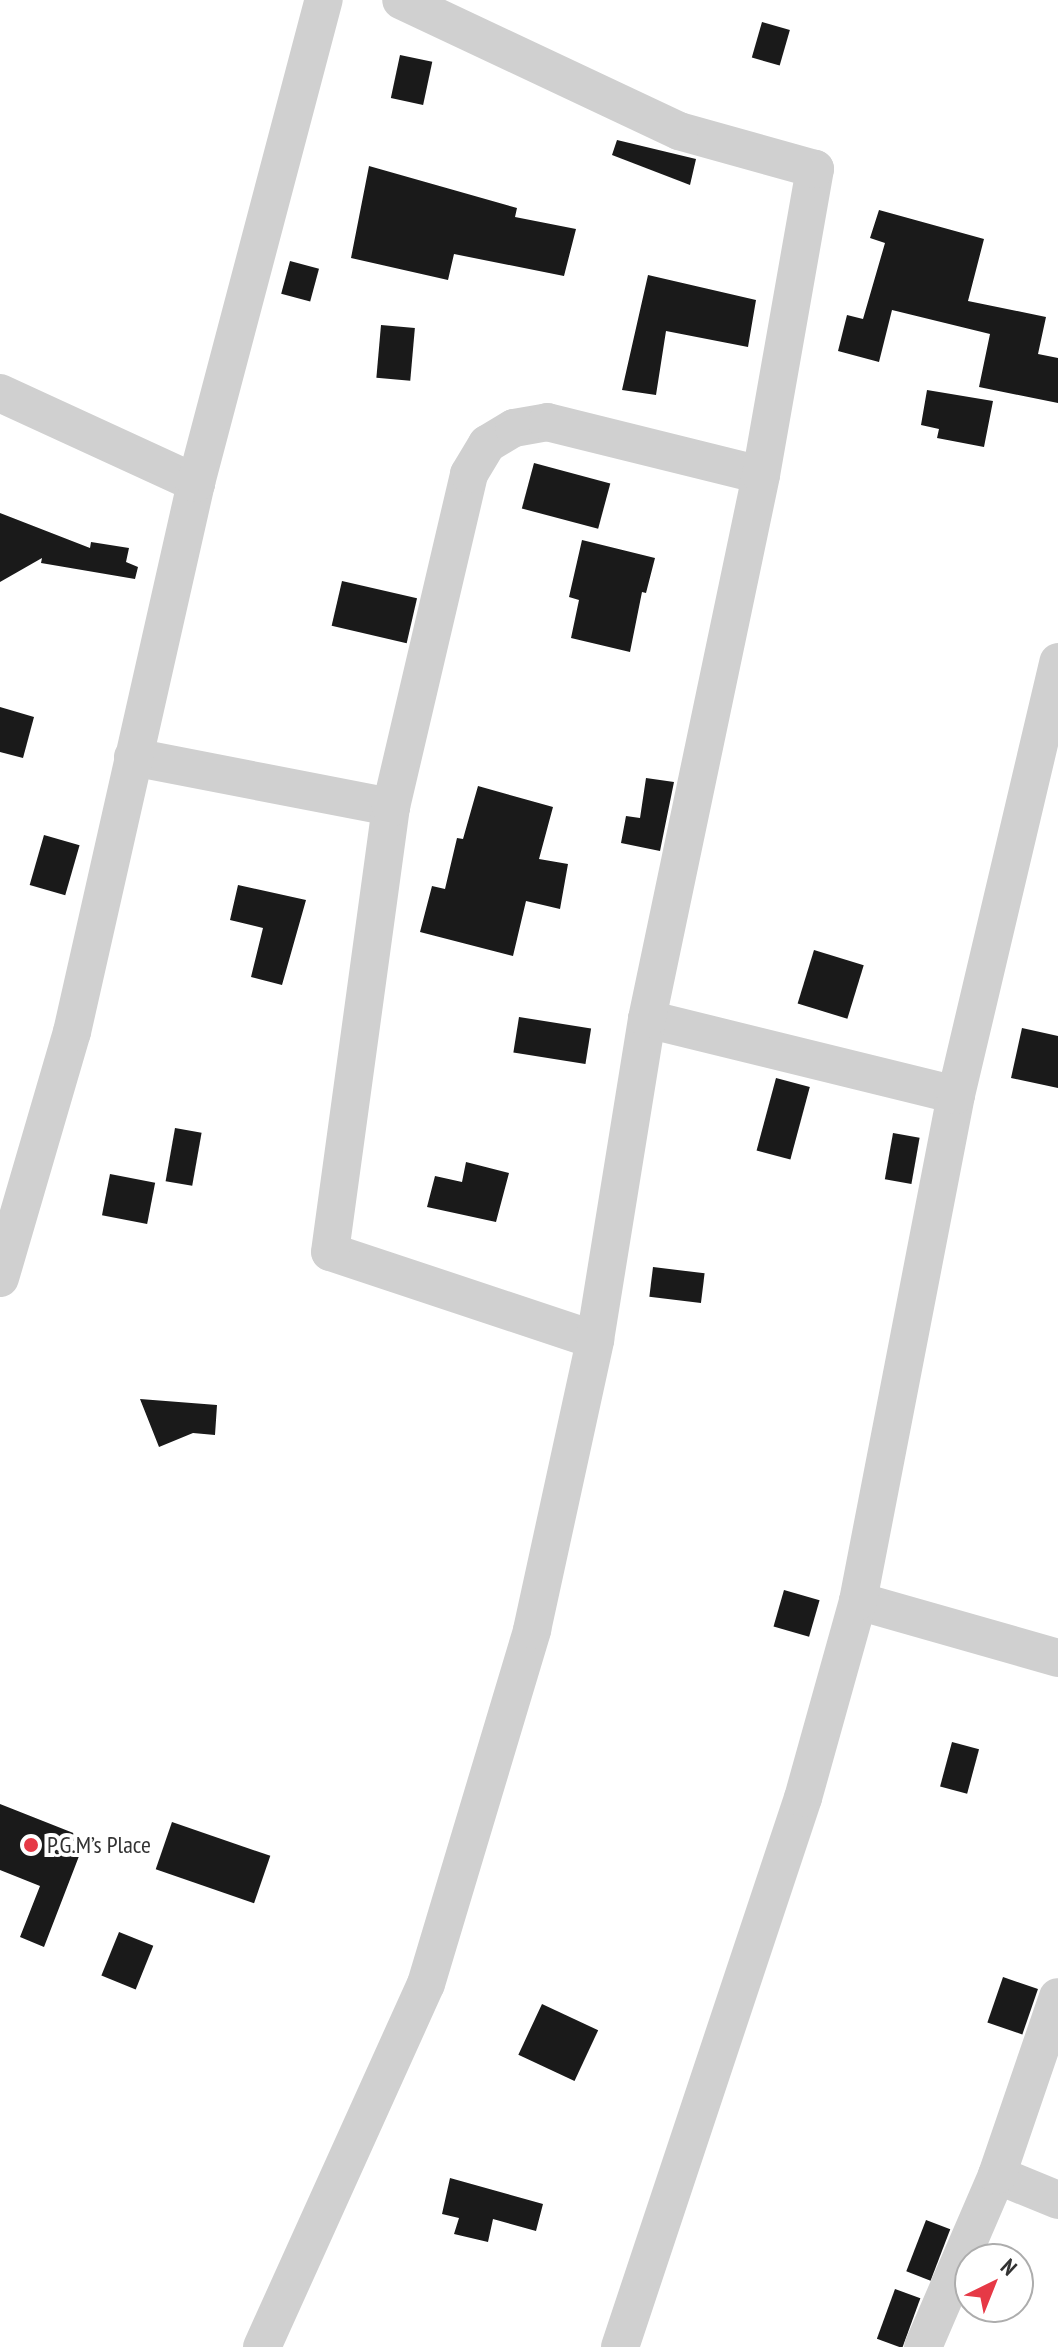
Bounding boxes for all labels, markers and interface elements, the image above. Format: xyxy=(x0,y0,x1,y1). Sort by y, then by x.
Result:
place label: P.G.M’s Place xyxy=(47,1831,151,1859)
marker: P.G.M’s Place xyxy=(22,1836,40,1854)
north arrow xyxy=(954,2243,1034,2323)
text: N xyxy=(995,2253,1023,2281)

